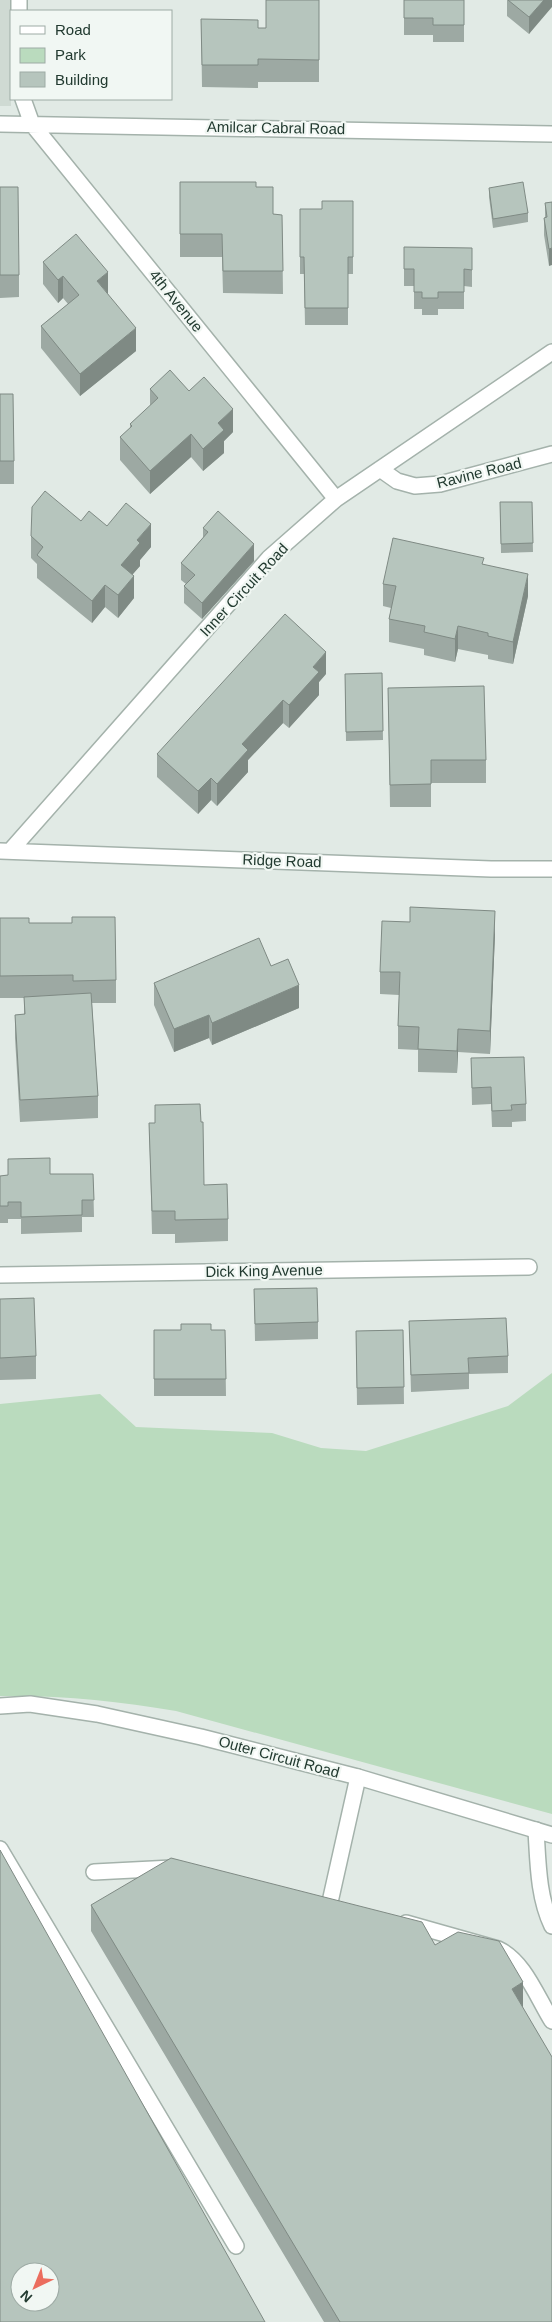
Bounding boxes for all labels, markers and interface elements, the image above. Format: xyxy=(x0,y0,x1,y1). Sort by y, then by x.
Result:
legend xyxy=(10,10,172,100)
text: Road xyxy=(55,21,91,38)
text: Park xyxy=(55,46,86,63)
text: Building xyxy=(55,71,108,88)
street label: Amilcar Cabral Road xyxy=(207,118,345,137)
street label: 4th Avenue xyxy=(146,266,207,335)
street label: Ravine Road xyxy=(435,454,523,491)
street label: Inner Circuit Road xyxy=(196,540,291,640)
street label: Ridge Road xyxy=(242,851,322,870)
street label: Dick King Avenue xyxy=(205,1261,323,1280)
street label: Outer Circuit Road xyxy=(217,1732,341,1781)
north arrow xyxy=(10,2262,60,2312)
text: N xyxy=(17,2287,35,2306)

